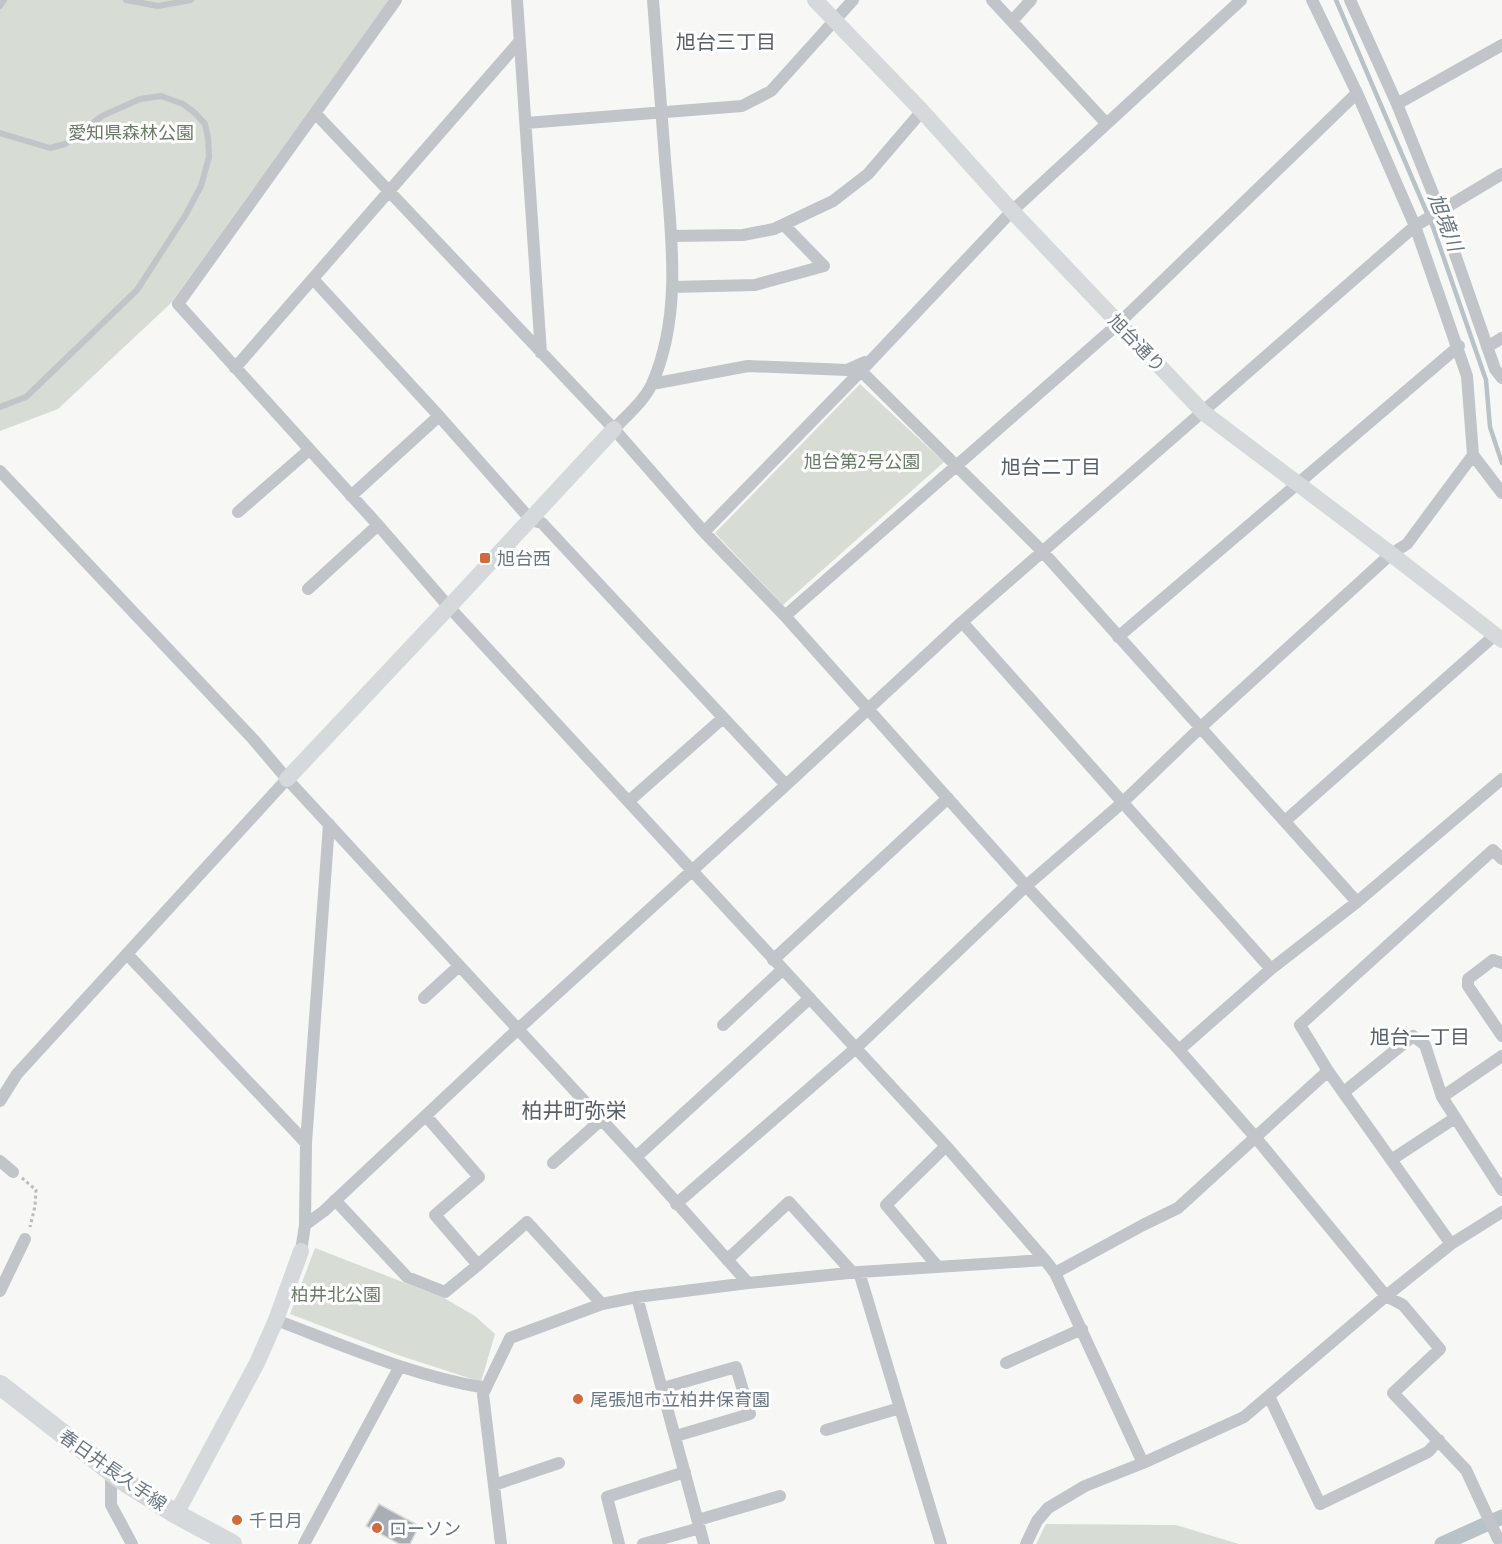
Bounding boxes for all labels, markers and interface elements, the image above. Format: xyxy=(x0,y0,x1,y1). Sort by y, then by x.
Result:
district label: 旭台三丁目 xyxy=(676,30,776,53)
park label: 愛知県森林公園 xyxy=(68,122,194,143)
water label: 旭境川 xyxy=(1425,190,1468,256)
street label: 旭台通り xyxy=(1104,310,1170,376)
park label: 旭台第2号公園 xyxy=(804,451,920,472)
district label: 旭台二丁目 xyxy=(1001,455,1101,478)
place label: 旭台西 xyxy=(497,548,551,569)
marker: 旭台西 xyxy=(478,551,492,565)
district label: 旭台一丁目 xyxy=(1370,1025,1470,1048)
district label: 柏井町弥栄 xyxy=(522,1098,627,1122)
park label: 柏井北公園 xyxy=(291,1284,381,1305)
place label: 尾張旭市立柏井保育園 xyxy=(590,1389,770,1410)
marker: 尾張旭市立柏井保育園 xyxy=(571,1392,585,1406)
street label: 春日井長久手線 xyxy=(55,1425,171,1515)
place label: 千日月 xyxy=(249,1510,303,1531)
marker: 千日月 xyxy=(230,1513,244,1527)
place label: ローソン xyxy=(389,1518,461,1539)
marker: ローソン xyxy=(370,1521,384,1535)

